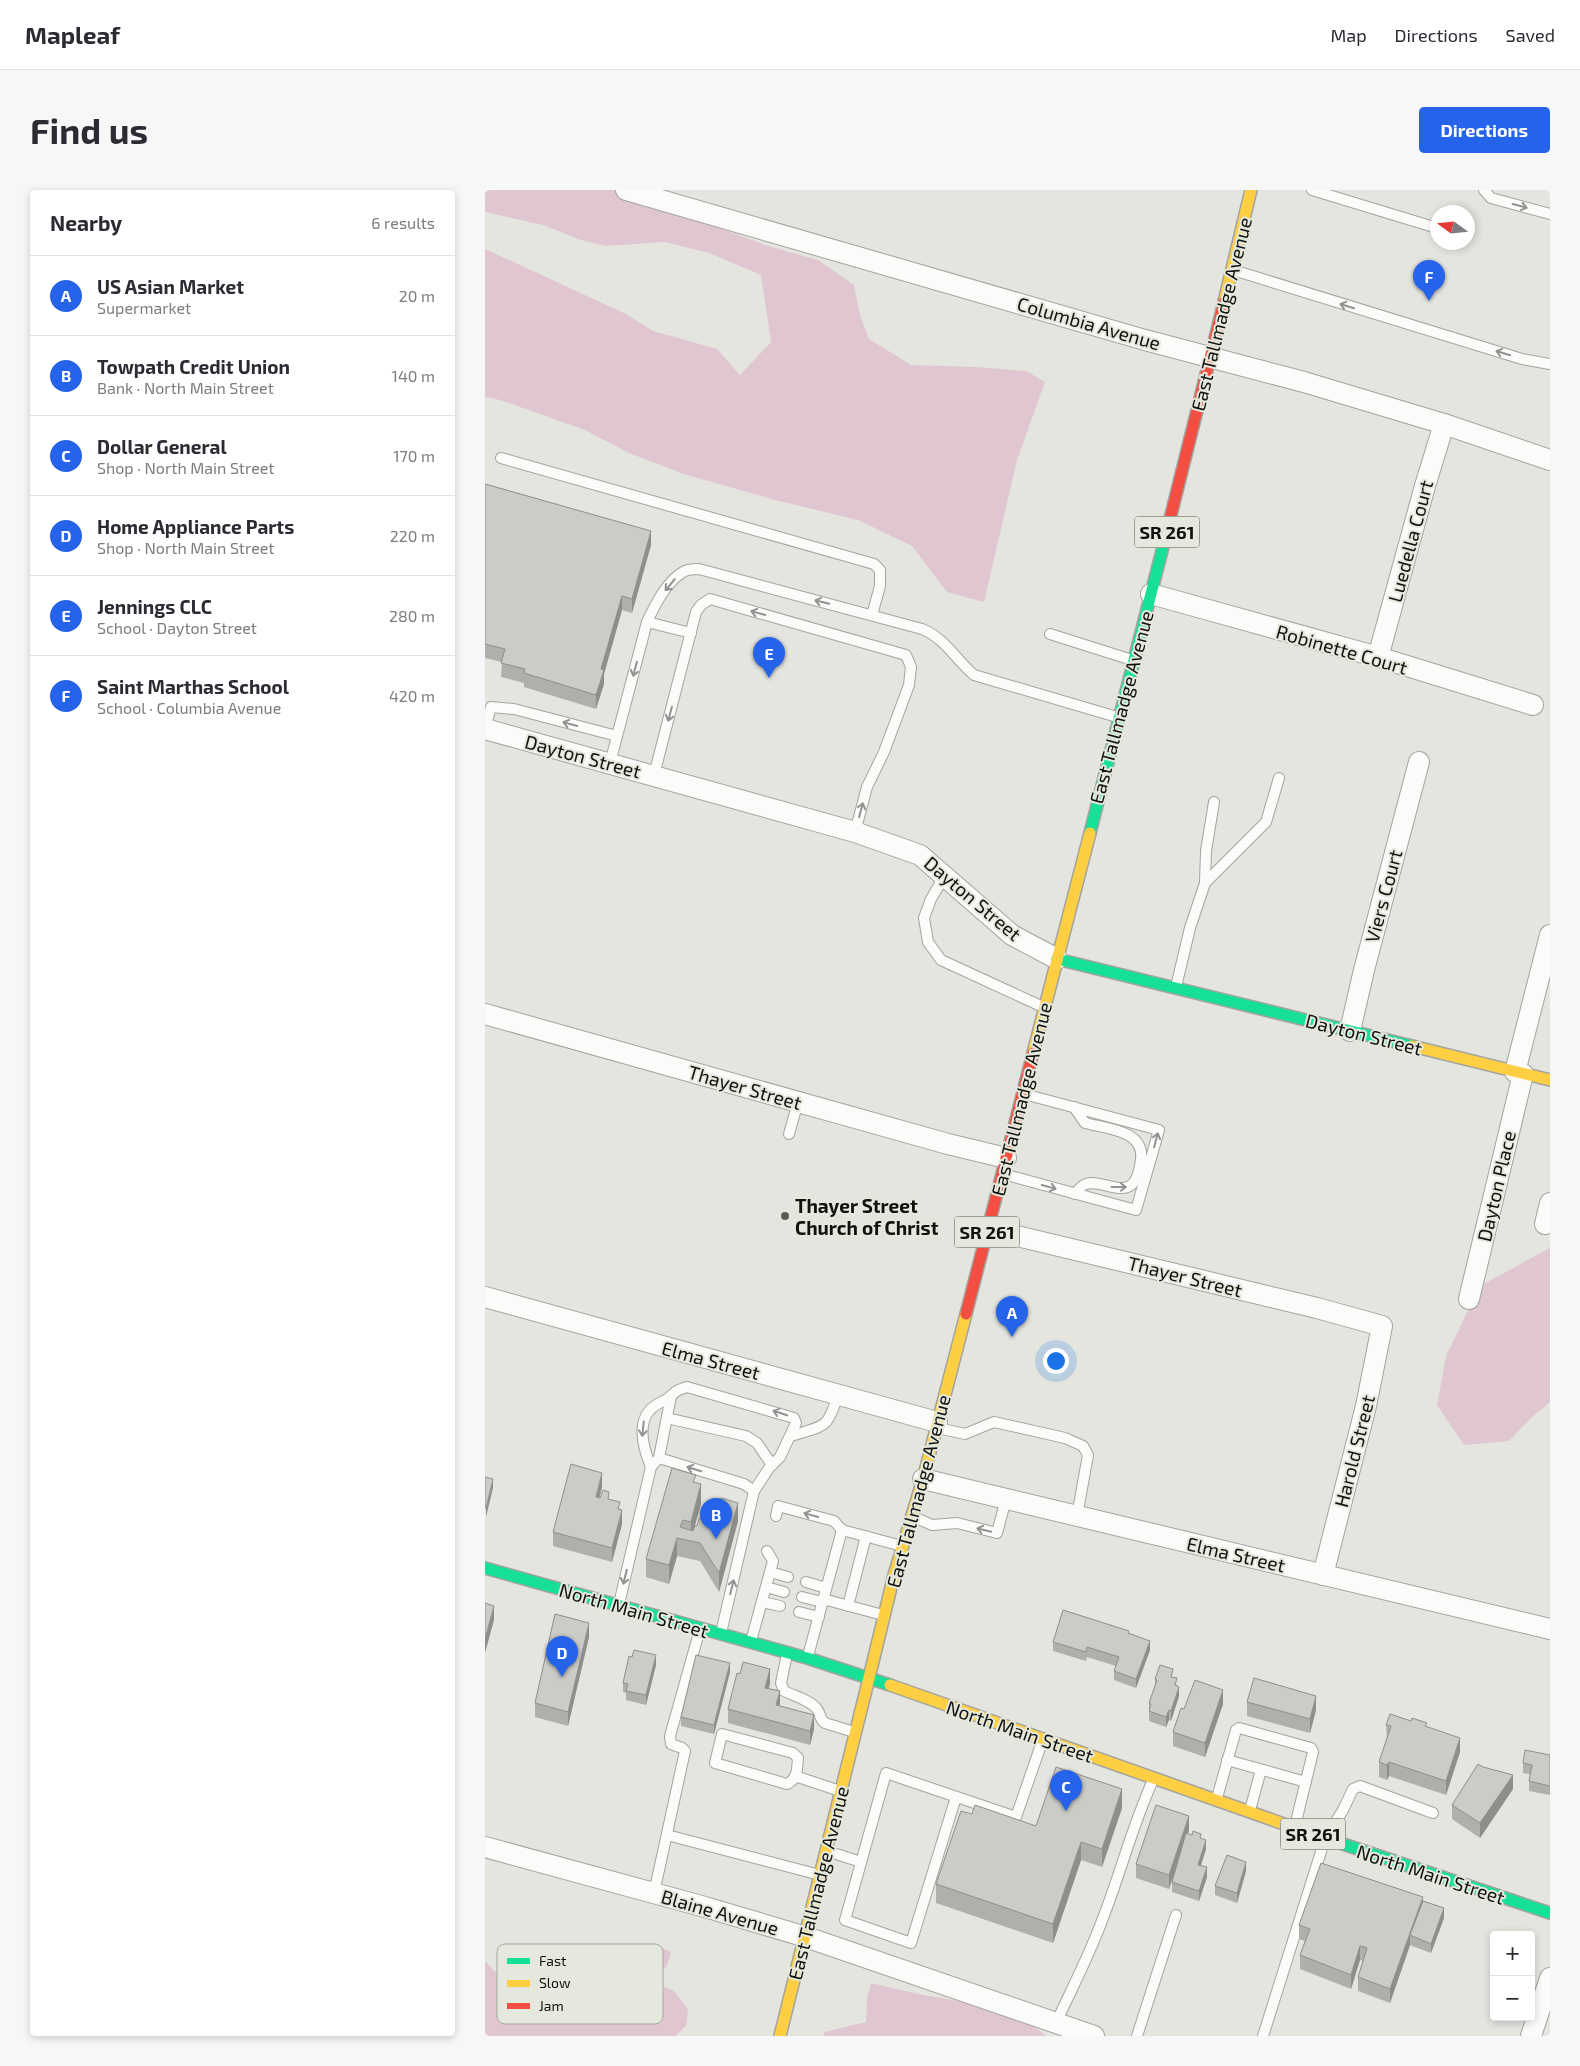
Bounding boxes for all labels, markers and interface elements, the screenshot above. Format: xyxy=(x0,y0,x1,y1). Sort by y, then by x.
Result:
text: Mapleaf xyxy=(25,20,120,49)
text: Map xyxy=(1330,24,1367,46)
text: Directions xyxy=(1395,24,1478,46)
text: Saved xyxy=(1506,24,1555,46)
button: Directions xyxy=(1419,107,1550,153)
text: Find us xyxy=(30,109,148,151)
one-way arrow xyxy=(1512,202,1528,211)
north arrow xyxy=(1430,205,1475,250)
text: Nearby xyxy=(50,210,122,235)
text: 6 results xyxy=(371,213,435,232)
street label: East Tallmadge Avenue xyxy=(1186,215,1256,413)
pin: F xyxy=(1413,260,1445,301)
text: US Asian Market xyxy=(97,275,244,298)
text: A xyxy=(61,286,71,305)
text: 20 m xyxy=(399,286,435,305)
street label: Columbia Avenue xyxy=(1015,292,1163,354)
text: Supermarket xyxy=(97,298,191,317)
one-way arrow xyxy=(1340,301,1356,311)
one-way arrow xyxy=(1495,348,1511,358)
text: Towpath Credit Union xyxy=(97,355,290,378)
text: B xyxy=(61,366,71,385)
text: 140 m xyxy=(392,366,435,385)
text: Bank · North Main Street xyxy=(97,378,274,397)
text: Dollar General xyxy=(97,435,227,458)
text: C xyxy=(61,446,71,465)
text: 170 m xyxy=(393,446,435,465)
text: Shop · North Main Street xyxy=(97,458,274,477)
street label: Luedella Court xyxy=(1383,478,1437,604)
text: Home Appliance Parts xyxy=(97,515,294,538)
road number: SR 261 xyxy=(1135,517,1199,548)
text: D xyxy=(61,526,71,545)
text: 220 m xyxy=(390,526,435,545)
text: Shop · North Main Street xyxy=(97,538,274,557)
one-way arrow xyxy=(664,578,675,591)
text: Jennings CLC xyxy=(97,595,212,618)
one-way arrow xyxy=(815,597,831,606)
text: E xyxy=(61,606,71,625)
text: 280 m xyxy=(389,606,435,625)
one-way arrow xyxy=(751,607,767,617)
street label: East Tallmadge Avenue xyxy=(1084,608,1158,806)
text: School · Dayton Street xyxy=(97,618,257,637)
street label: Robinette Court xyxy=(1274,619,1410,679)
pin: E xyxy=(753,637,785,678)
one-way arrow xyxy=(629,660,639,676)
text: Saint Marthas School xyxy=(97,675,289,698)
text: F xyxy=(62,686,70,705)
text: 420 m xyxy=(389,686,435,705)
text: School · Columbia Avenue xyxy=(97,698,281,717)
one-way arrow xyxy=(664,706,674,722)
one-way arrow xyxy=(562,719,578,728)
street label: Dayton Street xyxy=(522,729,644,783)
one-way arrow xyxy=(856,802,866,818)
street label: Viers Court xyxy=(1360,847,1406,945)
street label: Dayton Street xyxy=(920,851,1026,945)
street label: East Tallmadge Avenue xyxy=(986,1000,1056,1198)
street label: Dayton Street xyxy=(1303,1008,1425,1060)
street label: Thayer Street xyxy=(686,1060,804,1114)
street label: Dayton Place xyxy=(1472,1128,1520,1244)
one-way arrow xyxy=(1151,1133,1161,1149)
one-way arrow xyxy=(1041,1182,1057,1192)
one-way arrow xyxy=(1110,1182,1126,1192)
place label: Thayer Street Church of Christ xyxy=(795,1194,939,1239)
marker: Thayer Street Church of Christ xyxy=(779,1210,791,1222)
road number: SR 261 xyxy=(955,1216,1019,1248)
street label: Thayer Street xyxy=(1125,1251,1245,1301)
pin: A xyxy=(996,1296,1028,1337)
street label: Elma Street xyxy=(660,1336,762,1384)
your location xyxy=(1043,1348,1069,1374)
street label: East Tallmadge Avenue xyxy=(881,1392,955,1590)
street label: Harold Street xyxy=(1329,1392,1379,1510)
one-way arrow xyxy=(773,1408,789,1417)
one-way arrow xyxy=(639,1421,648,1437)
one-way arrow xyxy=(687,1464,703,1473)
pin: B xyxy=(700,1498,732,1539)
one-way arrow xyxy=(804,1510,820,1520)
one-way arrow xyxy=(977,1525,993,1534)
street label: Elma Street xyxy=(1184,1532,1288,1576)
one-way arrow xyxy=(620,1569,629,1585)
street label: North Main Street xyxy=(557,1578,711,1642)
one-way arrow xyxy=(728,1579,737,1595)
pin: D xyxy=(546,1636,578,1677)
street label: North Main Street xyxy=(943,1695,1097,1767)
pin: C xyxy=(1050,1770,1082,1811)
street label: East Tallmadge Avenue xyxy=(783,1784,853,1982)
road number: SR 261 xyxy=(1281,1818,1345,1850)
street label: North Main Street xyxy=(1354,1839,1508,1909)
street label: Blaine Avenue xyxy=(659,1884,781,1940)
map controls xyxy=(1490,1931,1535,2021)
button: + xyxy=(1490,1931,1535,1976)
legend xyxy=(497,1944,663,2024)
text: Fast xyxy=(539,1952,566,1969)
text: Slow xyxy=(539,1974,571,1991)
button: − xyxy=(1490,1976,1535,2021)
text: Jam xyxy=(539,1997,564,2014)

